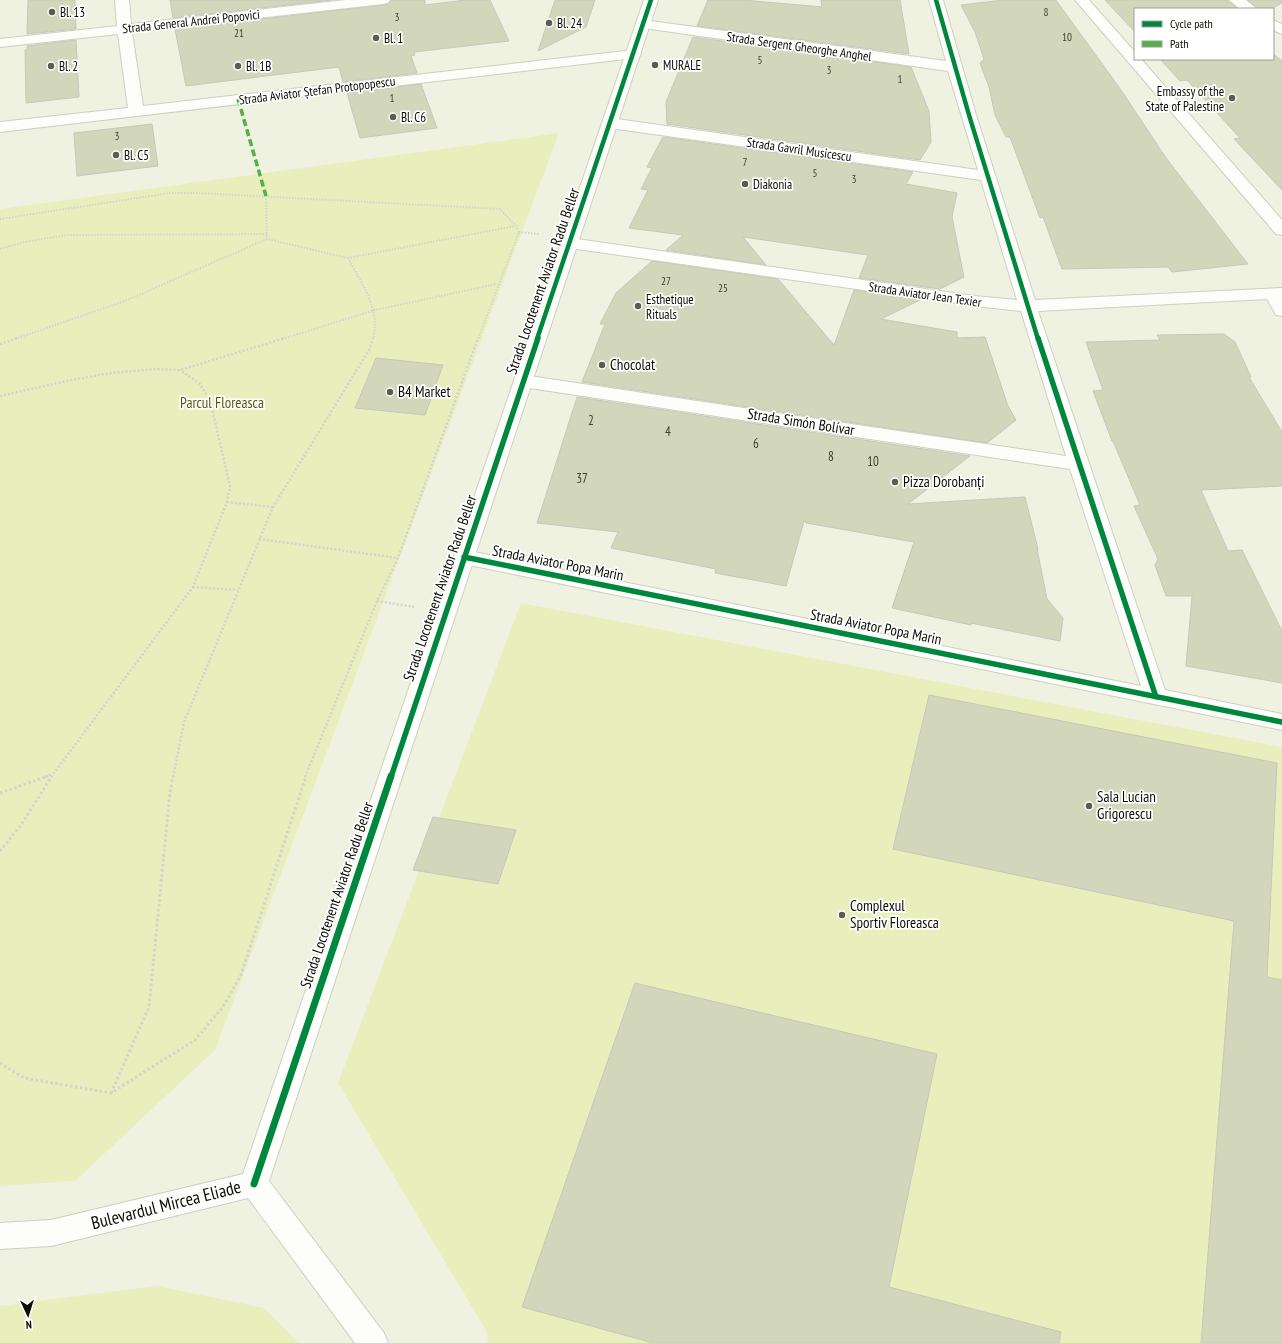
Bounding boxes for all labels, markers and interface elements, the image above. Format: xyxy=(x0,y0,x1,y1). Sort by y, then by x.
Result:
place label: Bl. 13 xyxy=(60,4,85,21)
house number: 8 xyxy=(1044,5,1049,19)
street label: Strada General Andrei Popovici xyxy=(122,6,261,37)
marker: Bl. 13 xyxy=(47,7,57,17)
legend xyxy=(1134,8,1274,60)
house number: 3 xyxy=(395,10,400,24)
place label: Bl. 24 xyxy=(557,15,582,32)
text: Cycle path xyxy=(1170,16,1213,31)
marker: Bl. 24 xyxy=(544,18,554,28)
house number: 21 xyxy=(234,26,244,40)
street label: Strada Sergent Gheorghe Anghel xyxy=(725,28,873,65)
place label: Bl. 1 xyxy=(384,30,403,47)
house number: 10 xyxy=(1062,30,1072,44)
marker: Bl. 1 xyxy=(371,33,381,43)
text: Path xyxy=(1170,36,1188,51)
house number: 5 xyxy=(758,53,763,67)
place label: MURALE xyxy=(663,57,701,74)
place label: Bl. 2 xyxy=(59,58,78,75)
place label: Bl. 1B xyxy=(246,58,271,75)
marker: MURALE xyxy=(650,60,660,70)
marker: Bl. 2 xyxy=(46,61,56,71)
marker: Bl. 1B xyxy=(233,61,243,71)
house number: 3 xyxy=(827,63,832,77)
street label: Strada Aviator Ștefan Protopopescu xyxy=(238,72,396,109)
house number: 1 xyxy=(898,72,903,86)
place label: Embassy of the State of Palestine xyxy=(1146,83,1224,115)
house number: 1 xyxy=(390,91,395,105)
marker: Embassy of the State of Palestine xyxy=(1227,93,1237,103)
place label: Bl. C6 xyxy=(401,109,426,126)
marker: Bl. C6 xyxy=(388,112,398,122)
house number: 3 xyxy=(115,129,120,143)
street label: Strada Gavril Musicescu xyxy=(745,134,853,165)
place label: Bl. C5 xyxy=(124,147,149,164)
marker: Bl. C5 xyxy=(111,150,121,160)
house number: 7 xyxy=(743,155,748,169)
house number: 5 xyxy=(813,166,818,180)
house number: 3 xyxy=(852,172,857,186)
place label: Diakonia xyxy=(753,176,792,193)
marker: Diakonia xyxy=(740,179,750,189)
street label: Strada Locotenent Aviator Radu Beller xyxy=(502,184,584,377)
house number: 27 xyxy=(661,274,671,288)
street label: Strada Aviator Jean Texier xyxy=(867,278,983,311)
house number: 25 xyxy=(718,281,728,295)
place label: Esthetique Rituals xyxy=(646,291,694,323)
marker: Esthetique Rituals xyxy=(633,301,643,311)
place label: Chocolat xyxy=(610,355,655,374)
marker: Chocolat xyxy=(597,360,607,370)
place label: B4 Market xyxy=(398,382,451,401)
marker: B4 Market xyxy=(385,387,395,397)
park label: Parcul Floreasca xyxy=(180,393,264,412)
street label: Strada Simón Bolívar xyxy=(746,404,857,439)
house number: 2 xyxy=(588,412,594,429)
house number: 4 xyxy=(665,423,671,440)
house number: 6 xyxy=(753,435,759,452)
house number: 8 xyxy=(828,448,834,465)
house number: 10 xyxy=(867,453,879,470)
house number: 37 xyxy=(576,470,588,487)
place label: Pizza Dorobanți xyxy=(903,472,984,491)
marker: Pizza Dorobanți xyxy=(890,477,900,487)
street label: Strada Locotenent Aviator Radu Beller xyxy=(399,491,481,684)
street label: Strada Aviator Popa Marin xyxy=(491,540,625,585)
street label: Strada Aviator Popa Marin xyxy=(809,604,943,649)
place label: Sala Lucian Grigorescu xyxy=(1097,787,1156,823)
street label: Strada Locotenent Aviator Radu Beller xyxy=(296,798,378,991)
marker: Sala Lucian Grigorescu xyxy=(1084,801,1094,811)
place label: Complexul Sportiv Floreasca xyxy=(850,896,939,932)
marker: Complexul Sportiv Floreasca xyxy=(837,910,847,920)
street label: Bulevardul Mircea Eliade xyxy=(89,1175,243,1234)
north arrow xyxy=(8,1295,48,1335)
text: N xyxy=(25,1318,32,1332)

